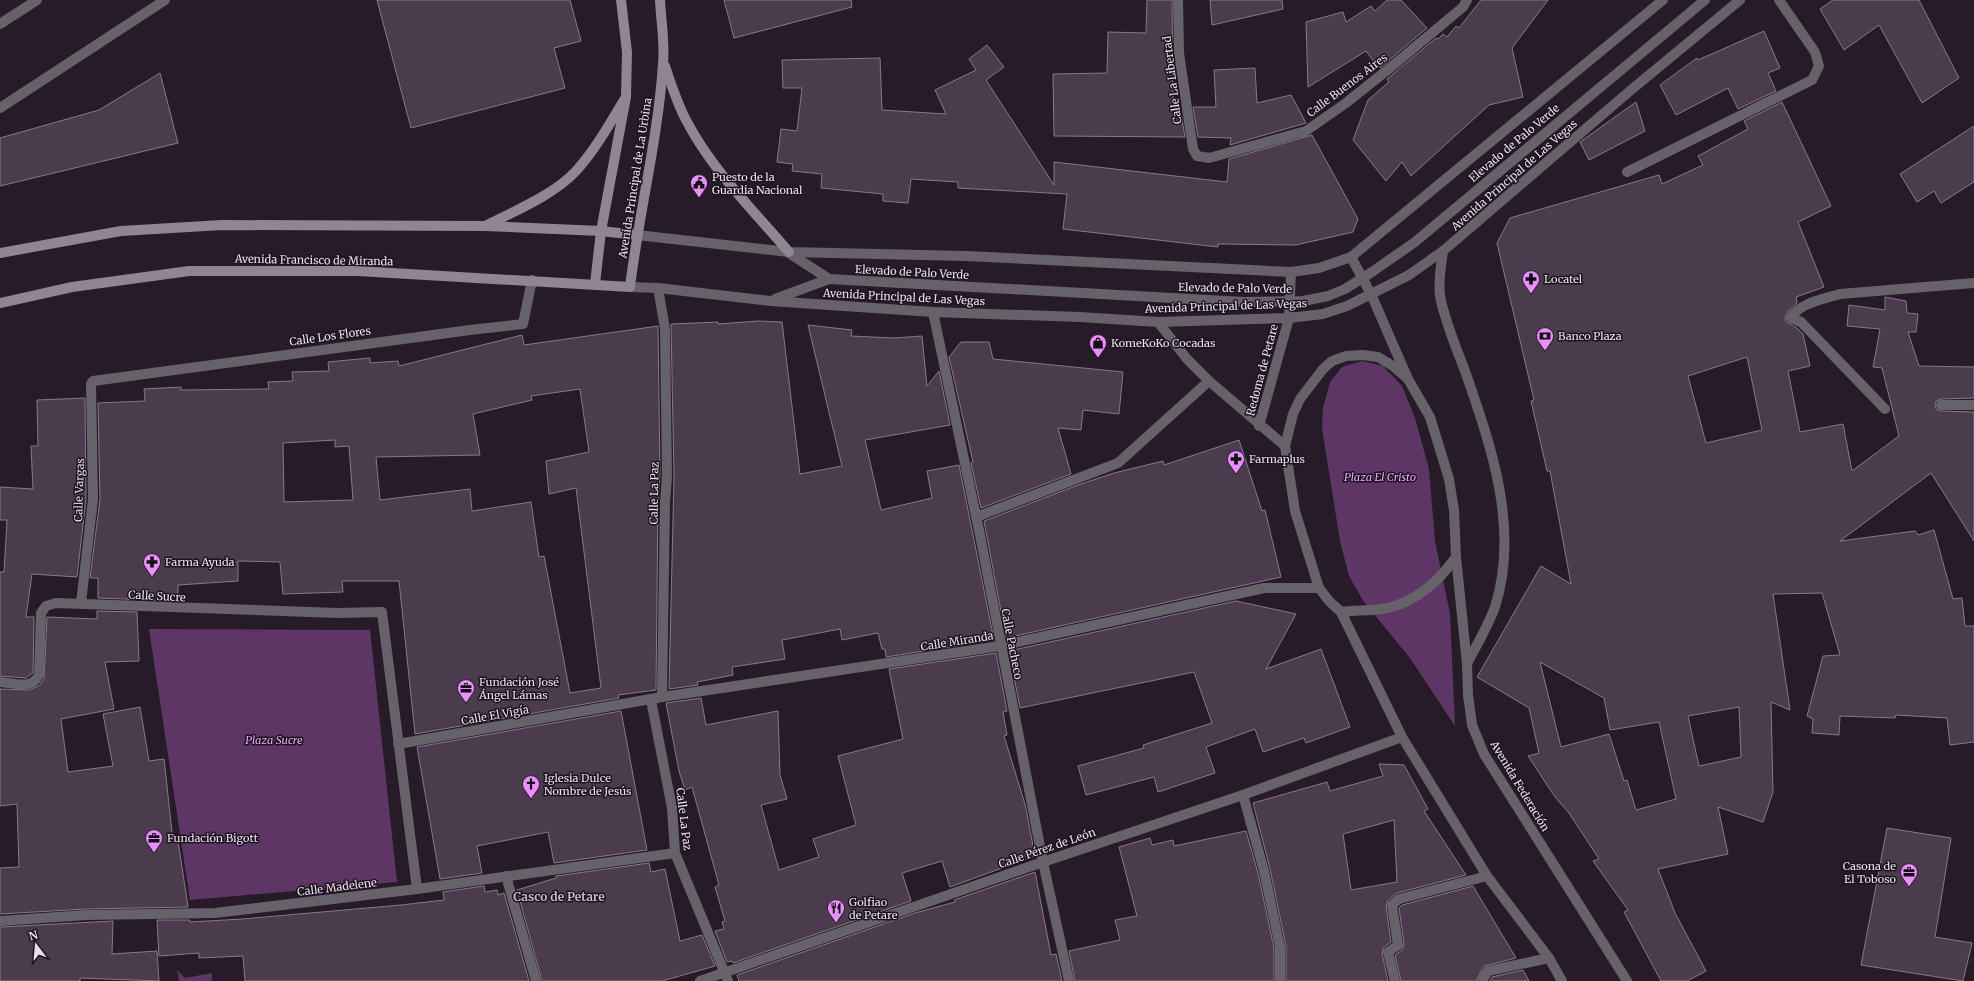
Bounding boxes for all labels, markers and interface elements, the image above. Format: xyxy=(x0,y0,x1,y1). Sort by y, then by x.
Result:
street label: Calle La Libertad xyxy=(1160,35,1184,125)
street label: Calle Buenos Aires xyxy=(1304,50,1390,120)
street label: Avenida Principal de La Urbina xyxy=(615,97,655,260)
street label: Elevado de Palo Verde xyxy=(1466,101,1562,185)
street label: Avenida Principal de Las Vegas xyxy=(1447,116,1580,234)
place label: Puesto de la Guardia Nacional xyxy=(712,170,803,197)
public building icon: Puesto de la Guardia Nacional xyxy=(689,173,709,198)
street label: Avenida Francisco de Miranda xyxy=(234,252,393,268)
street label: Elevado de Palo Verde xyxy=(855,262,970,282)
pharmacy icon: Locatel xyxy=(1521,269,1541,294)
place label: Locatel xyxy=(1544,272,1583,286)
street label: Elevado de Palo Verde xyxy=(1178,280,1292,296)
street label: Avenida Principal de Las Vegas xyxy=(822,286,985,308)
street label: Avenida Principal de Las Vegas xyxy=(1144,296,1307,316)
street label: Redoma de Petare xyxy=(1243,322,1281,417)
street label: Calle Los Flores xyxy=(288,323,372,349)
bank icon: Banco Plaza xyxy=(1535,326,1555,351)
place label: Banco Plaza xyxy=(1558,329,1622,343)
shop icon: KomeKoKo Cocadas xyxy=(1088,333,1108,358)
place label: KomeKoKo Cocadas xyxy=(1111,336,1215,350)
pharmacy icon: Farmaplus xyxy=(1226,449,1246,474)
place label: Farmaplus xyxy=(1249,452,1305,466)
street label: Calle Vargas xyxy=(71,458,87,522)
street label: Calle La Paz xyxy=(646,461,662,525)
park label: Plaza El Cristo xyxy=(1344,470,1416,484)
pharmacy icon: Farma Ayuda xyxy=(142,552,162,577)
place label: Farma Ayuda xyxy=(165,555,235,569)
street label: Calle Sucre xyxy=(128,588,186,605)
street label: Calle Pacheco xyxy=(998,607,1026,681)
street label: Calle Miranda xyxy=(920,628,994,654)
place label: Fundación José Ángel Lámas xyxy=(478,675,559,702)
office icon: Fundación José Ángel Lámas xyxy=(456,678,476,703)
street label: Calle El Vigía xyxy=(460,702,530,728)
park label: Plaza Sucre xyxy=(245,733,303,747)
street label: Avenida Federación xyxy=(1487,737,1553,834)
place label: Iglesia Dulce Nombre de Jesús xyxy=(544,771,632,798)
church icon: Iglesia Dulce Nombre de Jesús xyxy=(521,774,541,799)
street label: Calle La Paz xyxy=(673,787,695,851)
street label: Calle Pérez de León xyxy=(997,825,1098,871)
office icon: Fundación Bigott xyxy=(144,828,164,853)
place label: Fundación Bigott xyxy=(167,831,259,845)
place label: Casona de El Toboso xyxy=(1843,859,1897,886)
office icon: Casona de El Toboso xyxy=(1899,862,1919,887)
street label: Calle Madelene xyxy=(297,875,378,899)
district label: Casco de Petare xyxy=(513,889,605,904)
place label: Golfiao de Petare xyxy=(849,895,898,922)
restaurant icon: Golfiao de Petare xyxy=(826,898,846,923)
north arrow xyxy=(16,925,56,965)
text: N xyxy=(27,927,40,943)

